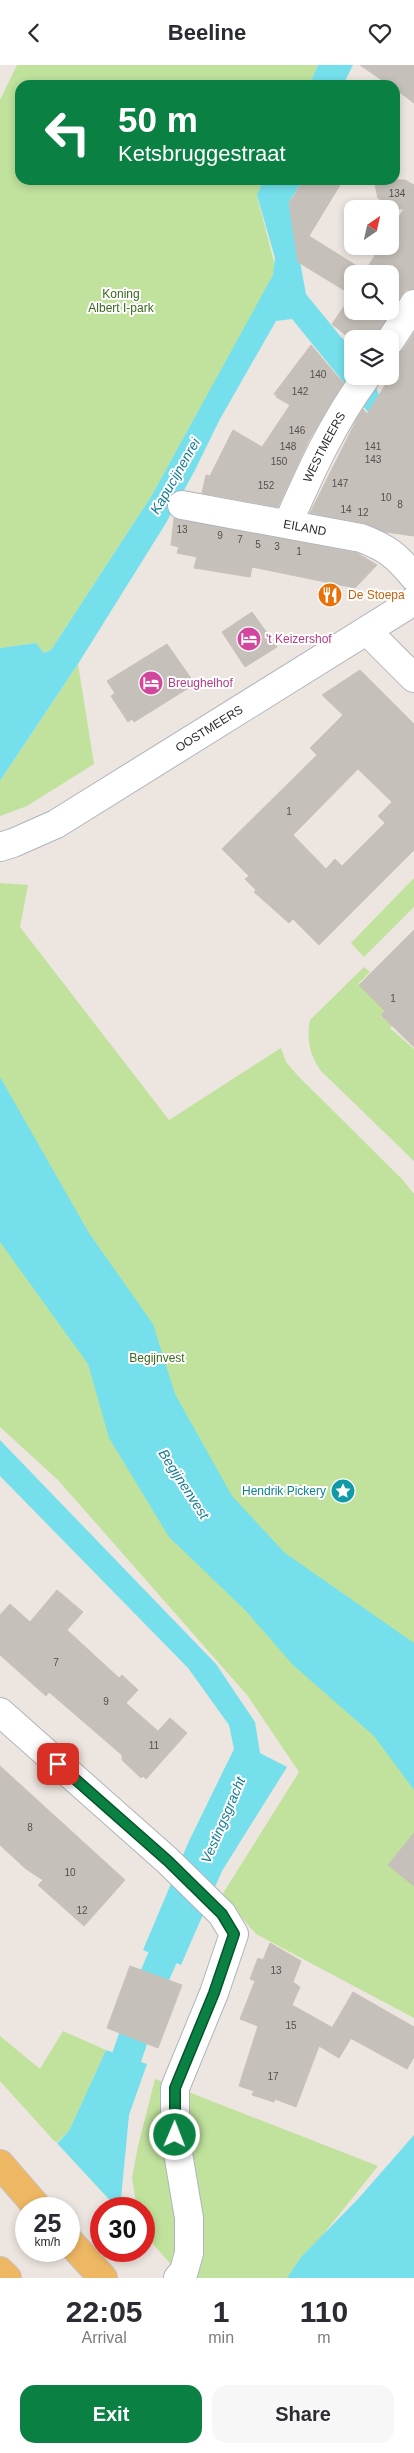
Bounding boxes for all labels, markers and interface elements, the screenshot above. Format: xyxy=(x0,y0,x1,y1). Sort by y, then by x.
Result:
icon: back xyxy=(20,19,48,47)
icon: heart xyxy=(366,19,394,47)
text: Beeline xyxy=(168,20,246,45)
icon: left xyxy=(35,100,100,165)
text: 50 m xyxy=(118,100,198,139)
text: Ketsbruggestraat xyxy=(118,141,286,166)
house number: 134 xyxy=(389,188,406,199)
north arrow xyxy=(344,200,399,255)
map controls xyxy=(344,200,399,385)
button: search xyxy=(344,265,399,320)
park label: Koning Albert I-park xyxy=(88,287,155,315)
button: layers xyxy=(344,330,399,385)
house number: 140 xyxy=(310,369,327,380)
house number: 142 xyxy=(292,386,309,397)
street label: WESTMEERS xyxy=(300,410,348,485)
house number: 146 xyxy=(289,425,306,436)
water label: Kapucijnenrei xyxy=(147,434,204,517)
house number: 148 xyxy=(280,441,297,452)
house number: 141 xyxy=(365,441,382,452)
house number: 143 xyxy=(365,454,382,465)
house number: 150 xyxy=(271,456,288,467)
house number: 147 xyxy=(332,478,349,489)
house number: 152 xyxy=(258,480,275,491)
house number: 10 xyxy=(380,492,392,503)
house number: 8 xyxy=(397,499,403,510)
house number: 14 xyxy=(340,504,352,515)
house number: 12 xyxy=(357,507,369,518)
street label: EILAND xyxy=(282,517,328,539)
house number: 13 xyxy=(176,524,188,535)
house number: 9 xyxy=(217,530,223,541)
house number: 7 xyxy=(237,534,243,545)
house number: 5 xyxy=(255,539,261,550)
house number: 3 xyxy=(274,541,280,552)
house number: 1 xyxy=(296,546,302,557)
restaurant icon: De Stoepa xyxy=(317,582,343,608)
place label: De Stoepa xyxy=(348,588,405,602)
hotel icon: 't Keizershof xyxy=(236,626,262,652)
place label: 't Keizershof xyxy=(266,632,332,646)
hotel icon: Breughelhof xyxy=(138,670,164,696)
place label: Breughelhof xyxy=(168,676,233,690)
street label: OOSTMEERS xyxy=(173,702,245,755)
house number: 1 xyxy=(286,806,292,817)
house number: 1 xyxy=(390,993,396,1004)
park label: Begijnvest xyxy=(129,1351,185,1365)
water label: Begijnenvest xyxy=(155,1446,213,1523)
place icon: Hendrik Pickery xyxy=(330,1478,356,1504)
place label: Hendrik Pickery xyxy=(242,1484,326,1498)
house number: 7 xyxy=(53,1657,59,1668)
house number: 9 xyxy=(103,1696,109,1707)
house number: 11 xyxy=(149,1740,160,1751)
pin xyxy=(37,1743,79,1785)
icon: arrive xyxy=(44,1750,72,1778)
water label: Vestingsgracht xyxy=(198,1773,249,1866)
house number: 8 xyxy=(27,1822,33,1833)
house number: 10 xyxy=(64,1867,76,1878)
house number: 12 xyxy=(76,1905,88,1916)
house number: 13 xyxy=(270,1965,282,1976)
house number: 15 xyxy=(285,2020,297,2031)
house number: 17 xyxy=(267,2071,279,2082)
position arrow xyxy=(148,2108,200,2160)
speed limit sign: 30 xyxy=(90,2197,155,2262)
text: 25 xyxy=(34,2209,61,2237)
text: km/h xyxy=(34,2235,61,2249)
text: 22:05 xyxy=(66,2295,143,2328)
text: 1 xyxy=(213,2295,230,2328)
text: 110 xyxy=(300,2295,348,2328)
text: Arrival xyxy=(81,2329,127,2346)
text: min xyxy=(208,2329,234,2346)
text: m xyxy=(317,2329,331,2346)
button: Exit xyxy=(20,2385,202,2443)
button: Share xyxy=(212,2385,394,2443)

